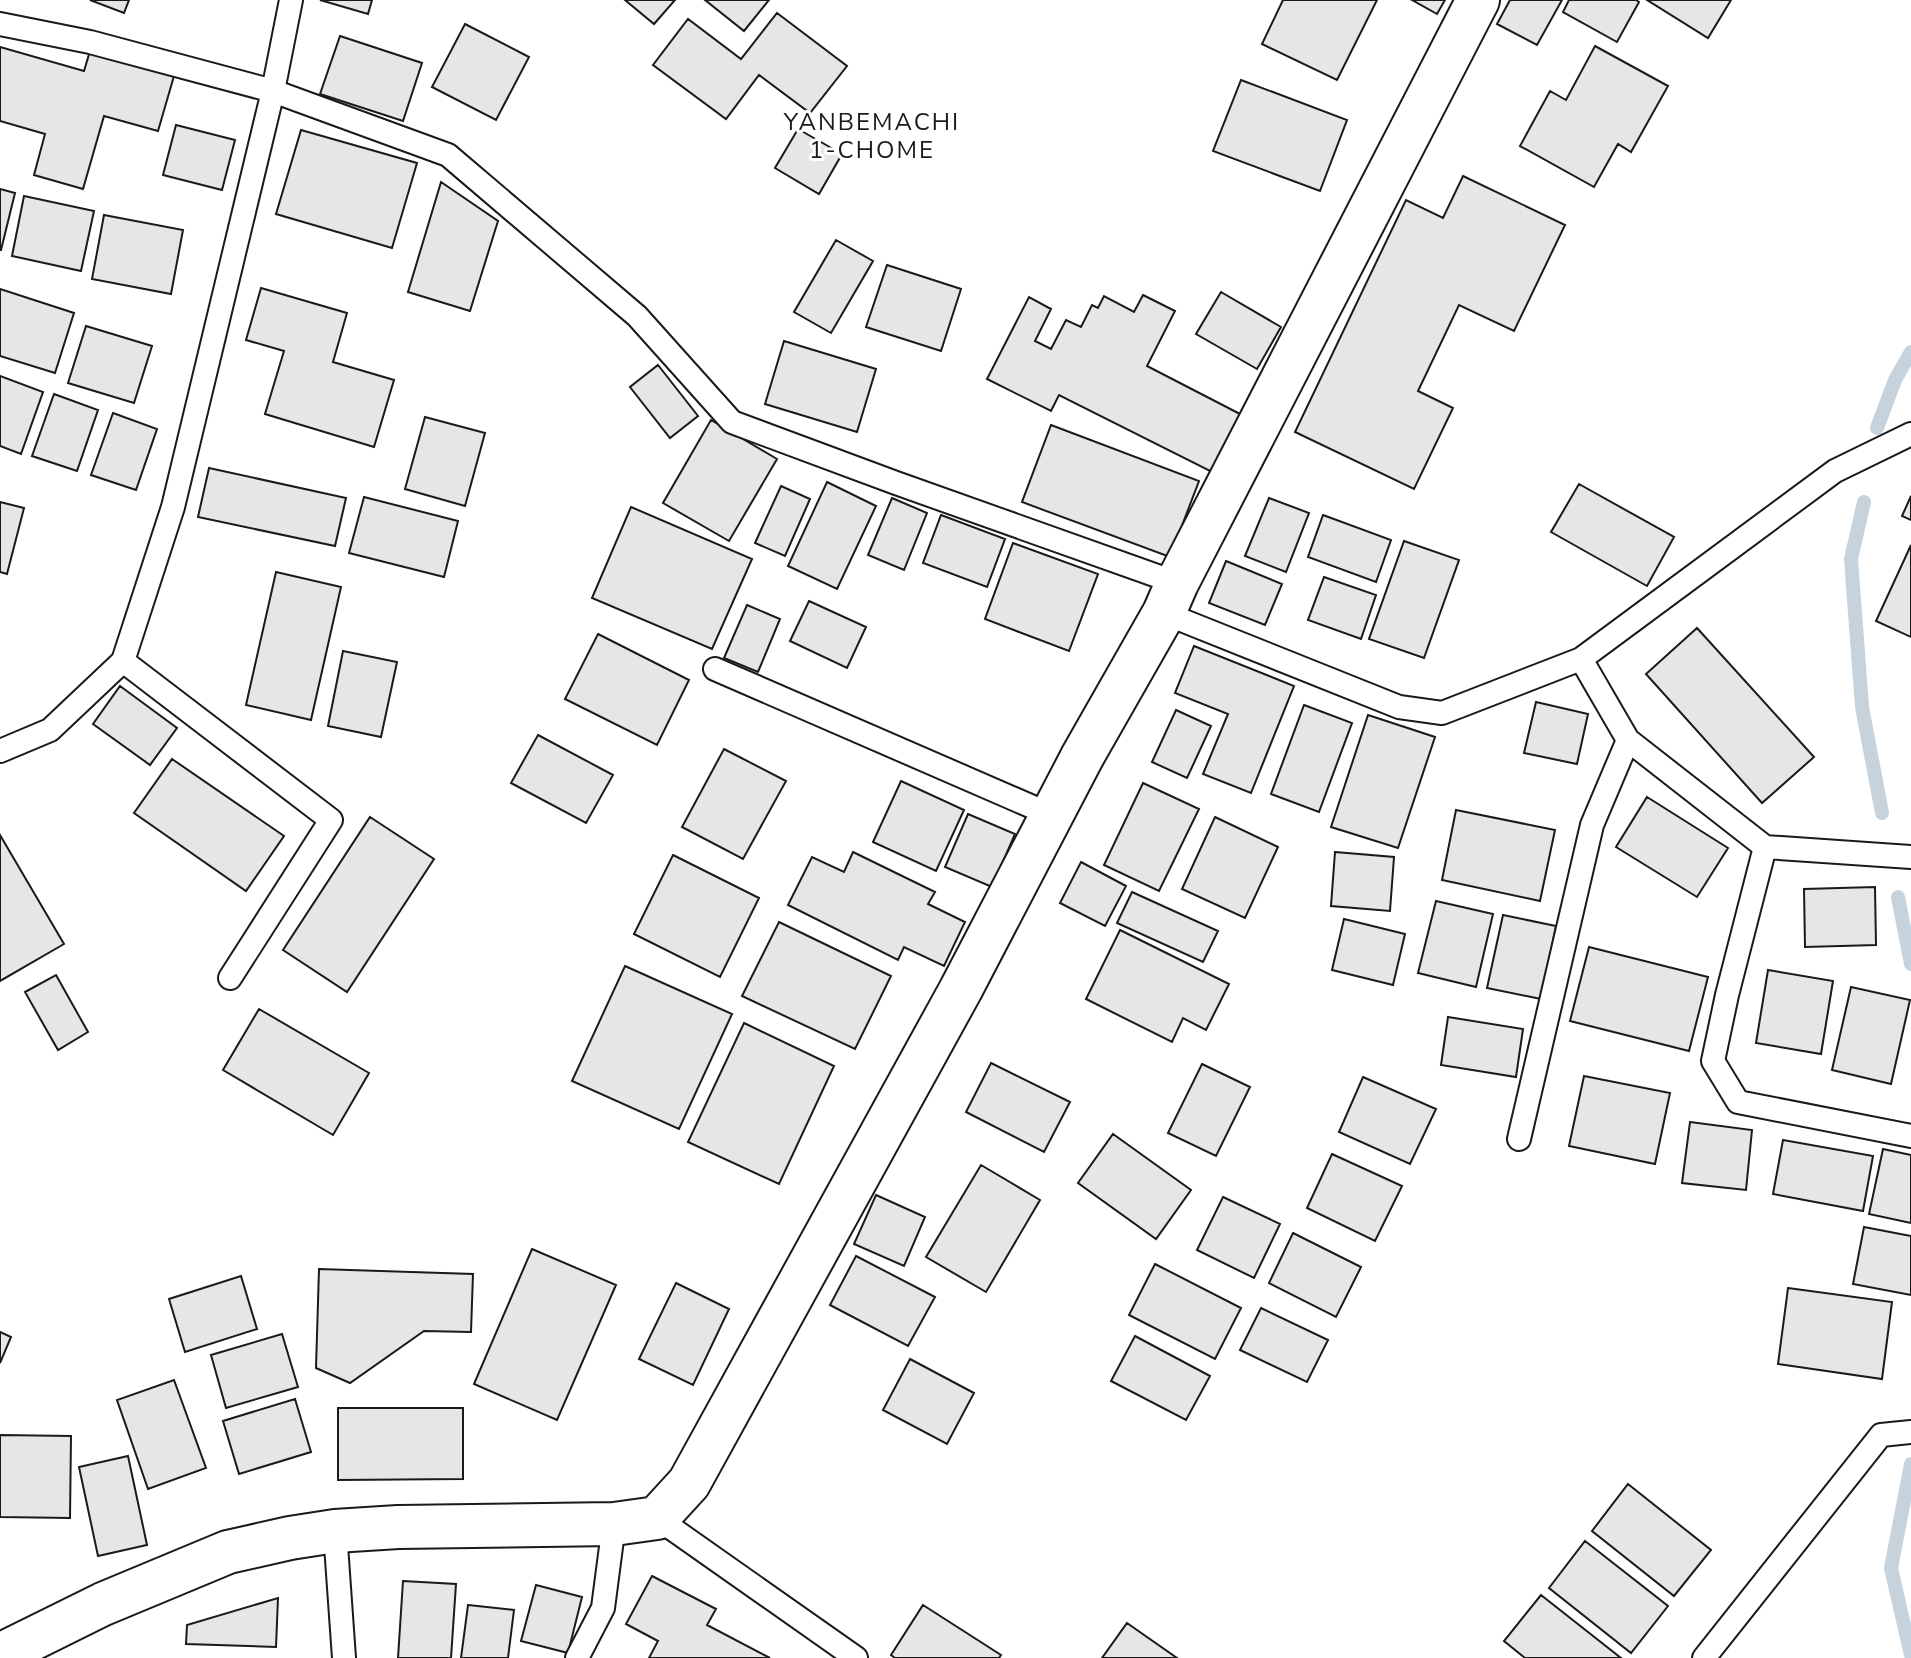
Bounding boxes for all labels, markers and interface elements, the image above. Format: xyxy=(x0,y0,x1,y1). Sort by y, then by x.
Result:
district label: YANBEMACHI 1-CHOME xyxy=(783,106,960,166)

